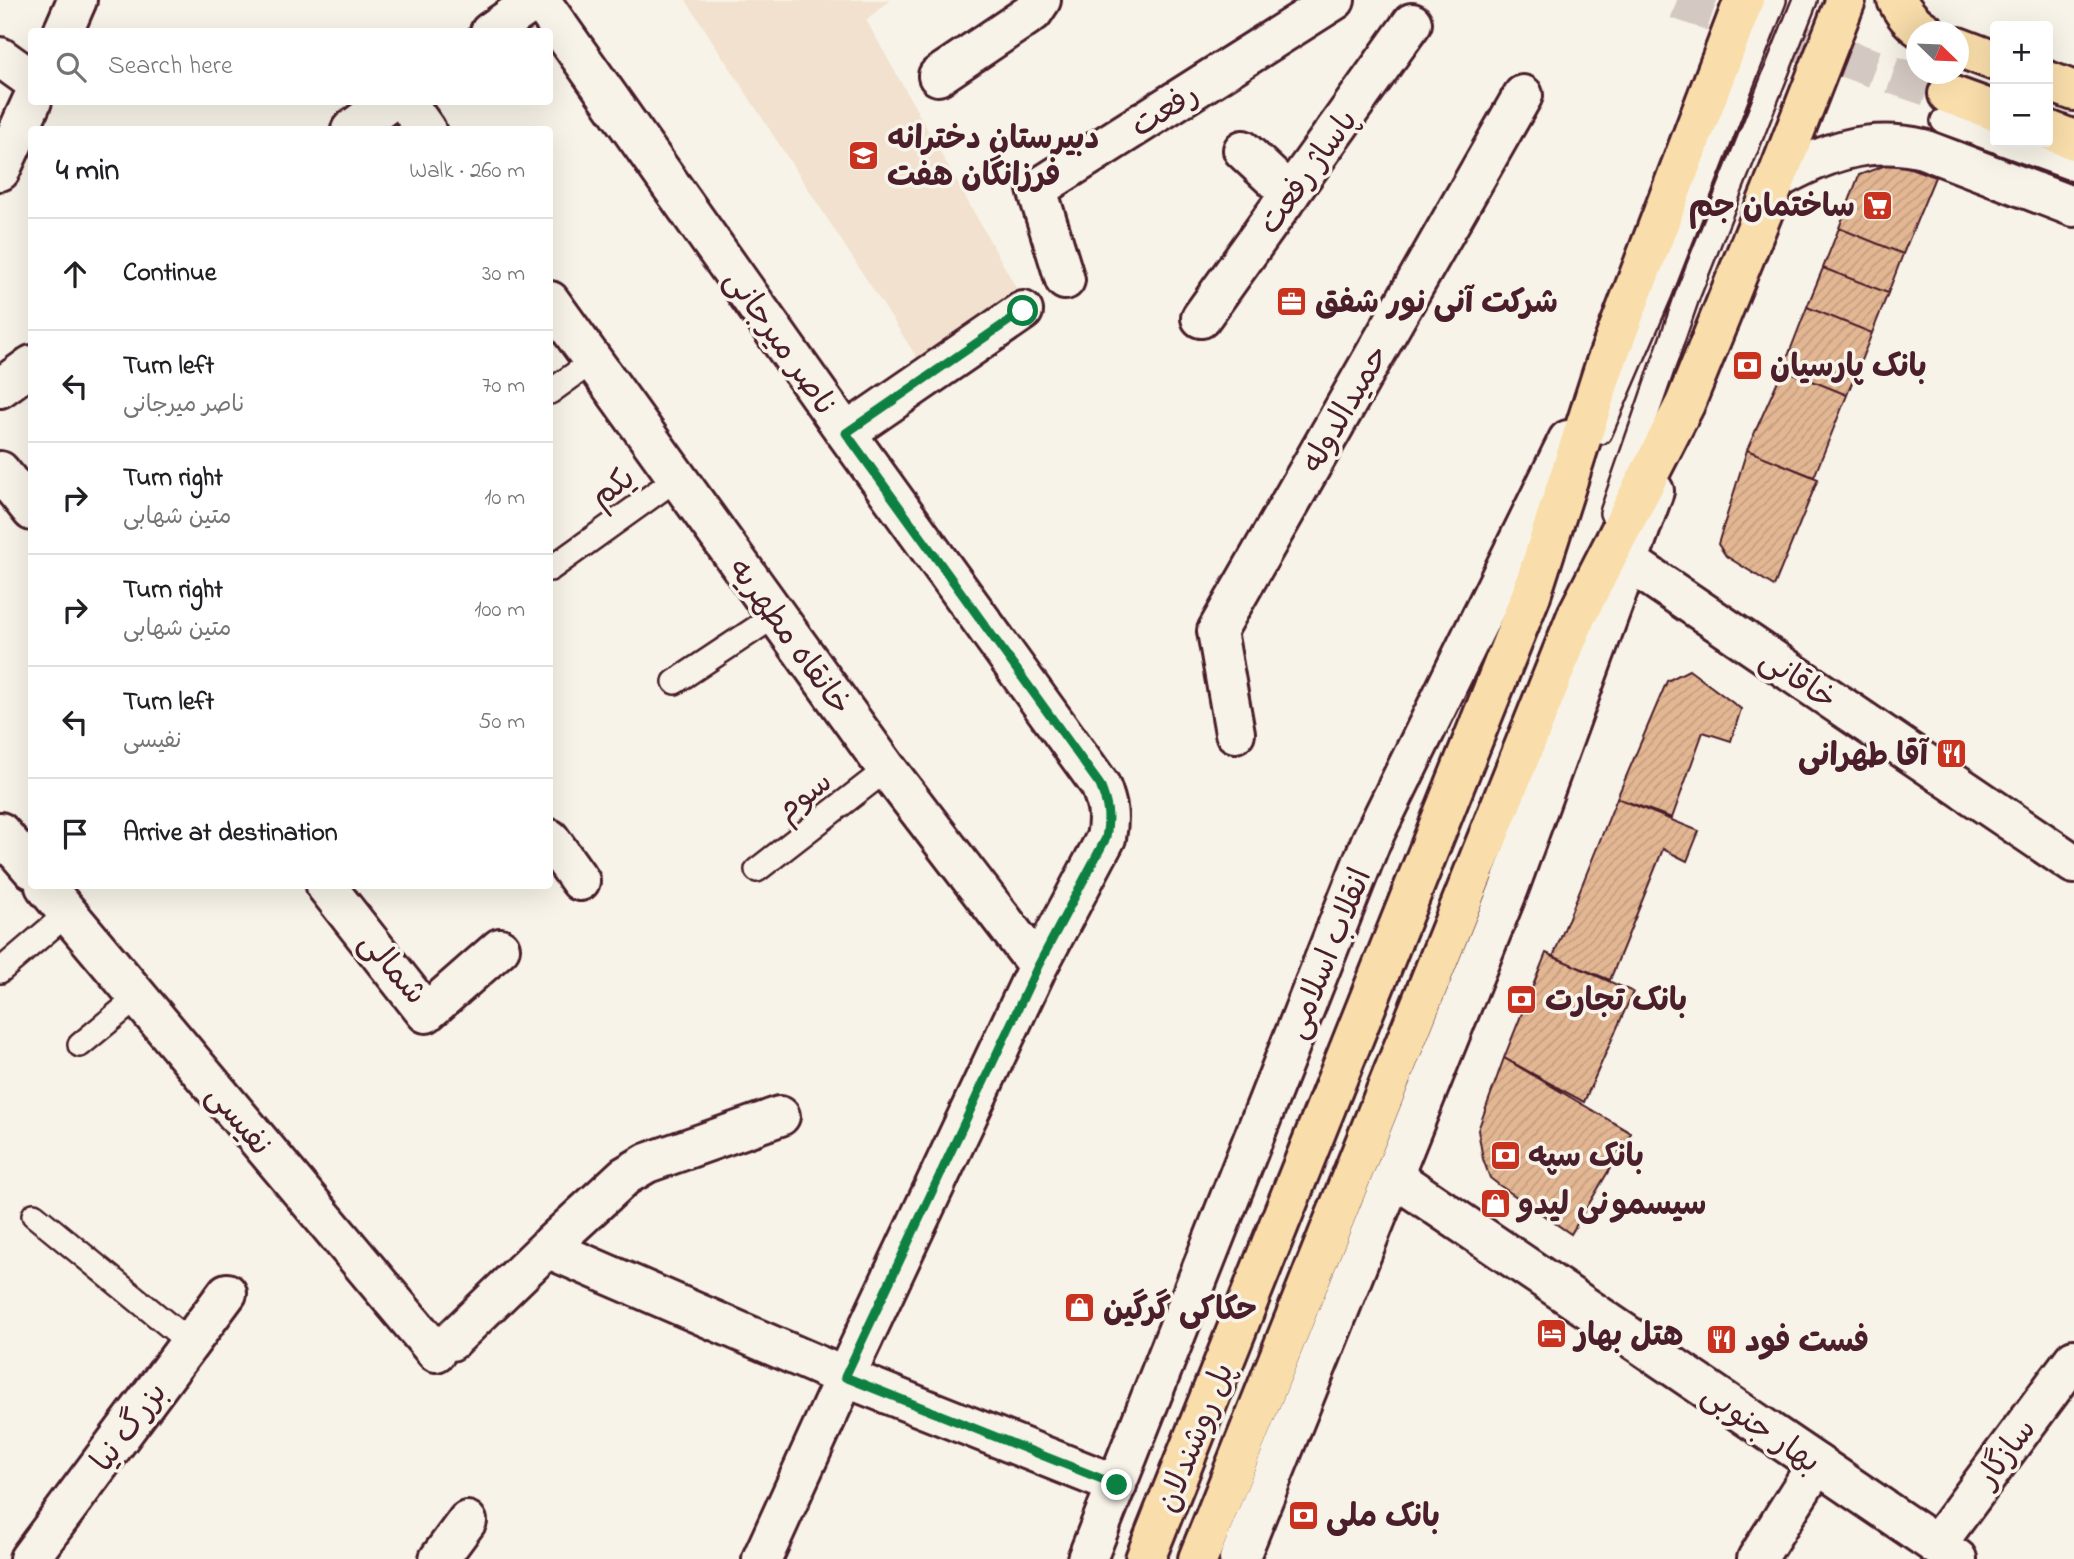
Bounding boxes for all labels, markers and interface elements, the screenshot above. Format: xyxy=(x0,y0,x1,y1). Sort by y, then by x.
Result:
north arrow xyxy=(1906,21,1969,84)
map controls xyxy=(1990,21,2053,147)
button: + xyxy=(1990,21,2053,84)
search box xyxy=(28,28,553,105)
icon: search xyxy=(52,48,90,86)
text: Search here xyxy=(108,48,233,86)
street label: رفعت xyxy=(1123,73,1209,151)
button: − xyxy=(1990,84,2053,147)
street label: پاساژ رفعت xyxy=(1248,101,1371,245)
place label: دبیرستان دخترانه فرزانگان هفت xyxy=(887,117,1099,201)
school or university icon: دبیرستان دخترانه فرزانگان هفت xyxy=(847,138,881,172)
text: 4 min xyxy=(56,150,119,194)
text: Walk · 260 m xyxy=(409,155,525,188)
place label: ساختمان جم xyxy=(1689,185,1855,232)
supermarket icon: ساختمان جم xyxy=(1861,188,1895,222)
icon: ahead xyxy=(56,255,94,293)
text: Continue xyxy=(123,255,216,293)
text: 30 m xyxy=(482,258,525,291)
street label: ناصر میرجانی xyxy=(711,261,847,427)
place label: شرکت آنی نور شفق xyxy=(1315,281,1558,328)
office icon: شرکت آنی نور شفق xyxy=(1275,284,1309,318)
route start xyxy=(1007,295,1038,326)
street label: حمیدالدوله xyxy=(1291,337,1403,483)
place label: بانک پارسیان xyxy=(1770,345,1927,392)
text: Turn left xyxy=(123,348,214,386)
bank icon: بانک پارسیان xyxy=(1730,348,1764,382)
icon: left xyxy=(56,367,94,405)
text: 70 m xyxy=(482,370,525,403)
text: ناصر میرجانی xyxy=(123,389,246,422)
street label: یکم xyxy=(582,457,646,521)
text: Turn right xyxy=(123,460,223,498)
icon: right xyxy=(56,479,94,517)
text: 10 m xyxy=(484,482,525,515)
text: متین شهابی xyxy=(123,501,231,534)
street label: خانقاه مطهریه xyxy=(715,549,862,727)
text: Turn right xyxy=(123,572,223,610)
icon: right xyxy=(56,591,94,629)
text: 100 m xyxy=(474,594,525,627)
text: متین شهابی xyxy=(123,613,231,646)
street label: خاقانی xyxy=(1749,638,1845,724)
text: Turn left xyxy=(123,684,214,722)
icon: left xyxy=(56,703,94,741)
text: 50 m xyxy=(478,706,525,739)
text: نفیسی xyxy=(123,725,182,758)
place label: آقا طهرانی xyxy=(1798,734,1930,781)
restaurant icon: آقا طهرانی xyxy=(1934,737,1968,771)
street label: سوم xyxy=(767,761,844,835)
icon: arrive xyxy=(56,815,94,853)
text: Arrive at destination xyxy=(123,815,338,853)
street label: انقلاب اسلامی xyxy=(1275,862,1386,1047)
street label: شمالی xyxy=(346,922,437,1017)
place label: بانک تجارت xyxy=(1545,979,1687,1026)
bank icon: بانک تجارت xyxy=(1505,982,1539,1016)
street label: نفیسی xyxy=(193,1075,282,1168)
place label: بانک سپه xyxy=(1528,1135,1644,1182)
bank icon: بانک سپه xyxy=(1488,1138,1522,1172)
place label: سیسمونی لیدو xyxy=(1515,1183,1707,1230)
shop icon: سیسمونی لیدو xyxy=(1478,1186,1512,1220)
place label: حکاکی گرگین xyxy=(1103,1288,1257,1335)
shop icon: حکاکی گرگین xyxy=(1063,1291,1097,1325)
place label: هتل بهار xyxy=(1572,1314,1684,1361)
hotel icon: هتل بهار xyxy=(1535,1317,1569,1351)
place label: فست فود xyxy=(1745,1320,1869,1367)
restaurant icon: فست فود xyxy=(1705,1323,1739,1357)
street label: پل روشندلان xyxy=(1146,1356,1249,1520)
street label: بزرگ نیا xyxy=(81,1373,180,1483)
street label: بهار جنوبی xyxy=(1691,1373,1829,1487)
street label: سازگار xyxy=(1964,1410,2049,1501)
route end xyxy=(1101,1469,1132,1500)
place label: بانک ملی xyxy=(1326,1495,1440,1542)
bank icon: بانک ملی xyxy=(1286,1498,1320,1532)

